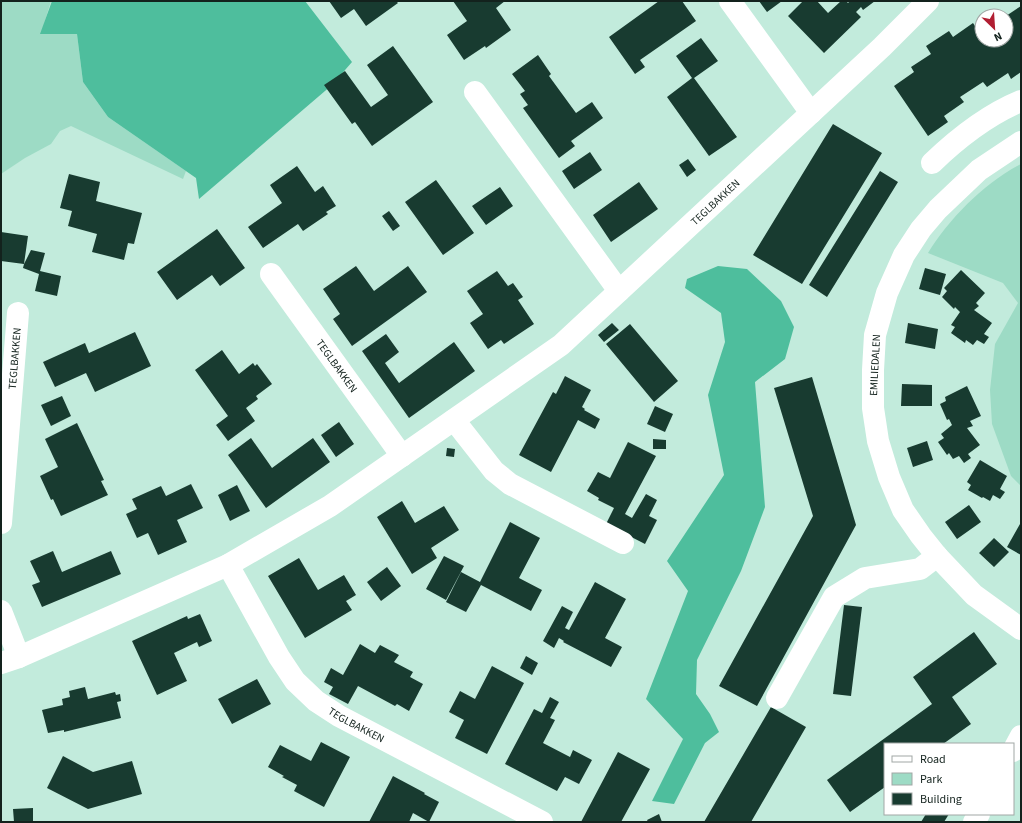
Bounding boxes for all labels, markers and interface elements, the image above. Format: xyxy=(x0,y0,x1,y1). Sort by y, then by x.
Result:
north arrow xyxy=(974,8,1014,48)
text: N xyxy=(992,28,1005,45)
street label: TEGLBAKKEN xyxy=(687,175,743,229)
street label: TEGLBAKKEN xyxy=(4,327,24,390)
street label: EMILIEDALEN xyxy=(866,334,884,396)
street label: TEGLBAKKEN xyxy=(313,336,361,395)
street label: TEGLBAKKEN xyxy=(325,703,387,746)
legend xyxy=(884,743,1014,815)
text: Road xyxy=(920,751,946,768)
text: Park xyxy=(920,771,942,788)
text: Building xyxy=(920,791,962,808)

